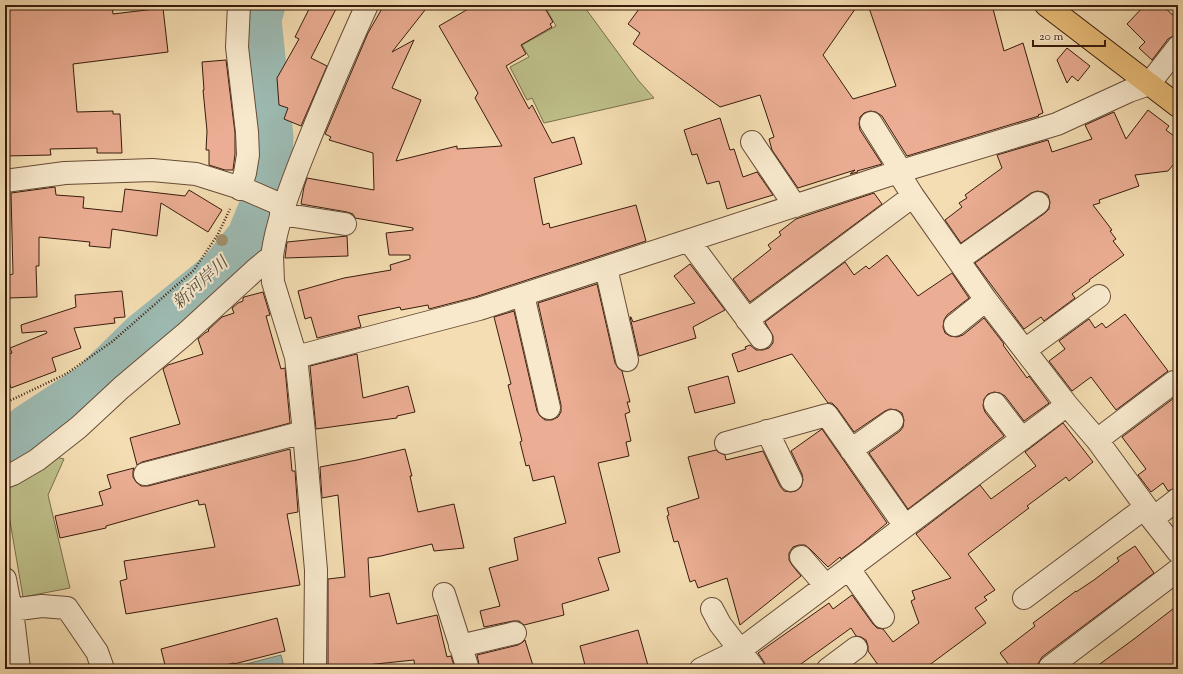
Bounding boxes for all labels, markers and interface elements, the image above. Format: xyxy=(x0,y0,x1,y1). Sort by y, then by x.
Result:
scale bar xyxy=(1033,22,1105,48)
text: 20 m xyxy=(1039,28,1064,46)
water label: 新河岸川 xyxy=(168,251,236,316)

